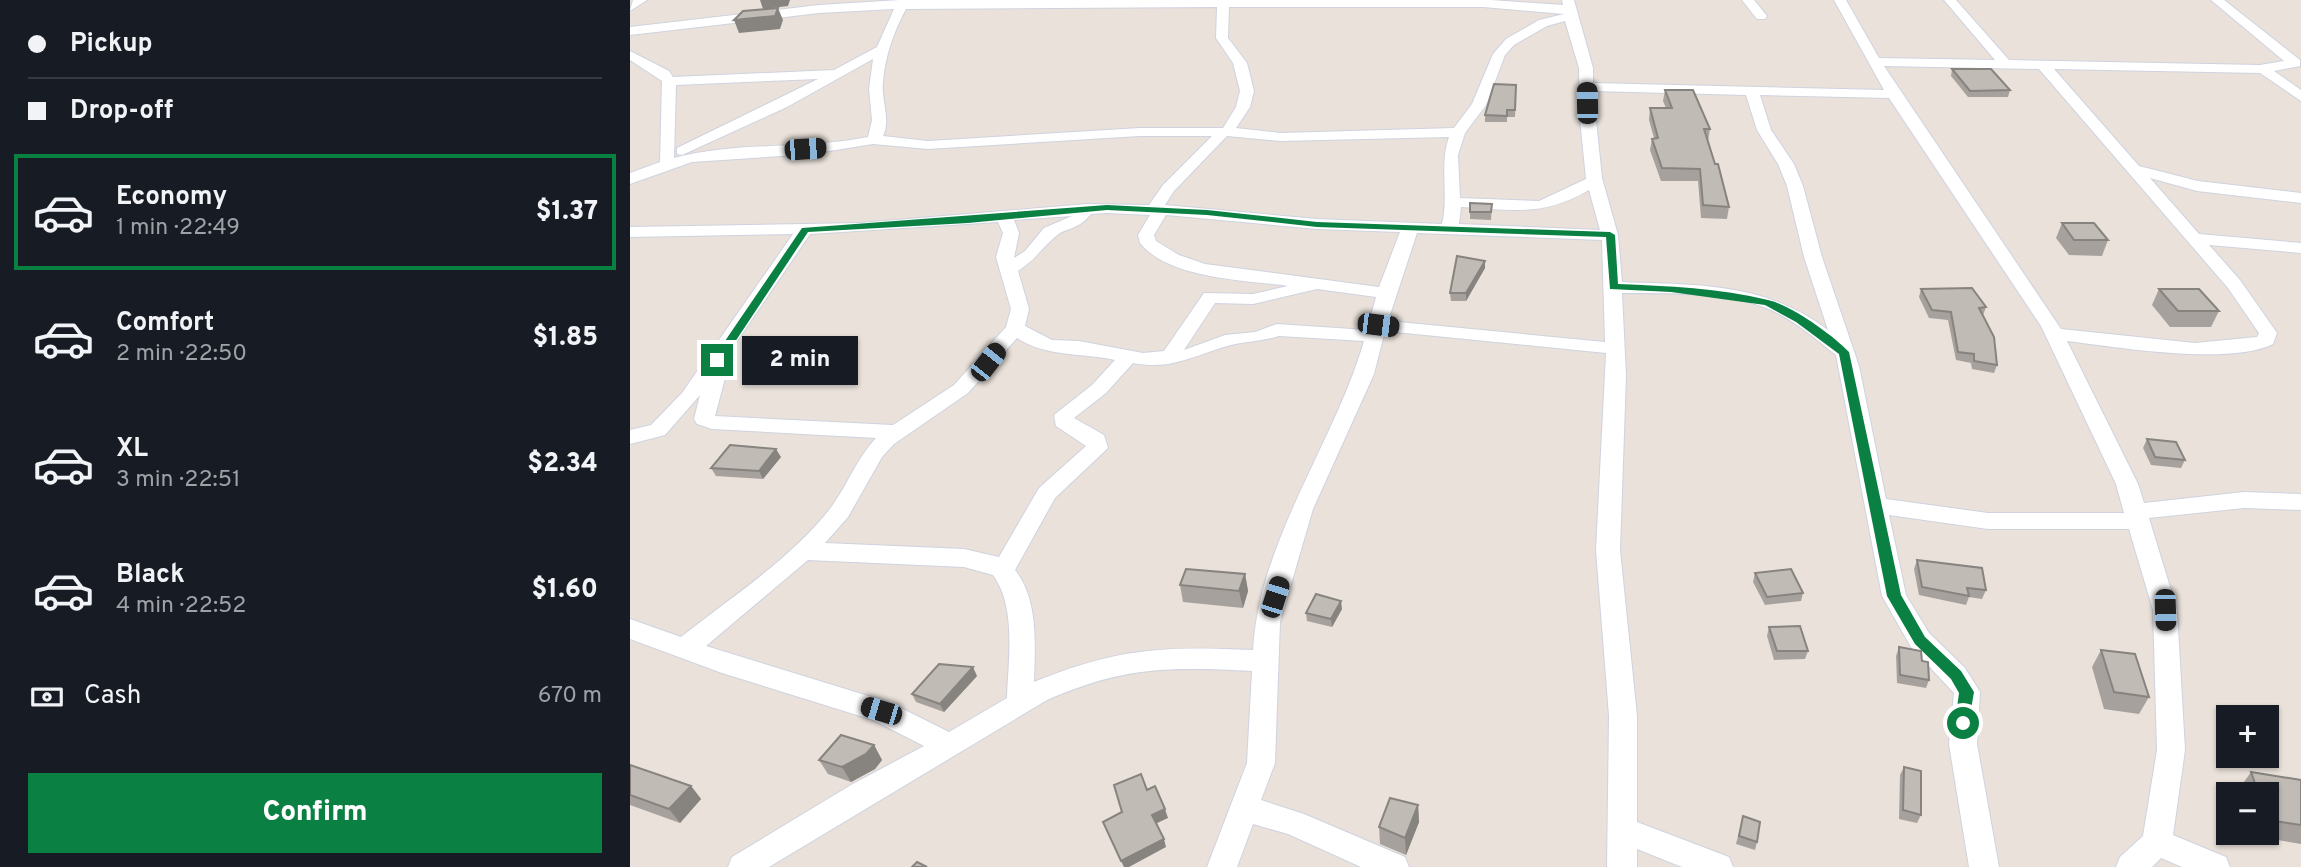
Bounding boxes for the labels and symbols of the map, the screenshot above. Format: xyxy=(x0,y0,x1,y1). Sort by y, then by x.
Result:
car xyxy=(1577,82,1598,124)
car xyxy=(784,137,827,161)
car xyxy=(1356,312,1401,338)
callout: 2 min xyxy=(742,336,857,384)
car xyxy=(967,339,1010,385)
route end xyxy=(701,344,733,376)
car xyxy=(1259,574,1292,620)
car xyxy=(2154,589,2177,631)
car xyxy=(858,695,905,727)
route start xyxy=(1947,707,1979,739)

